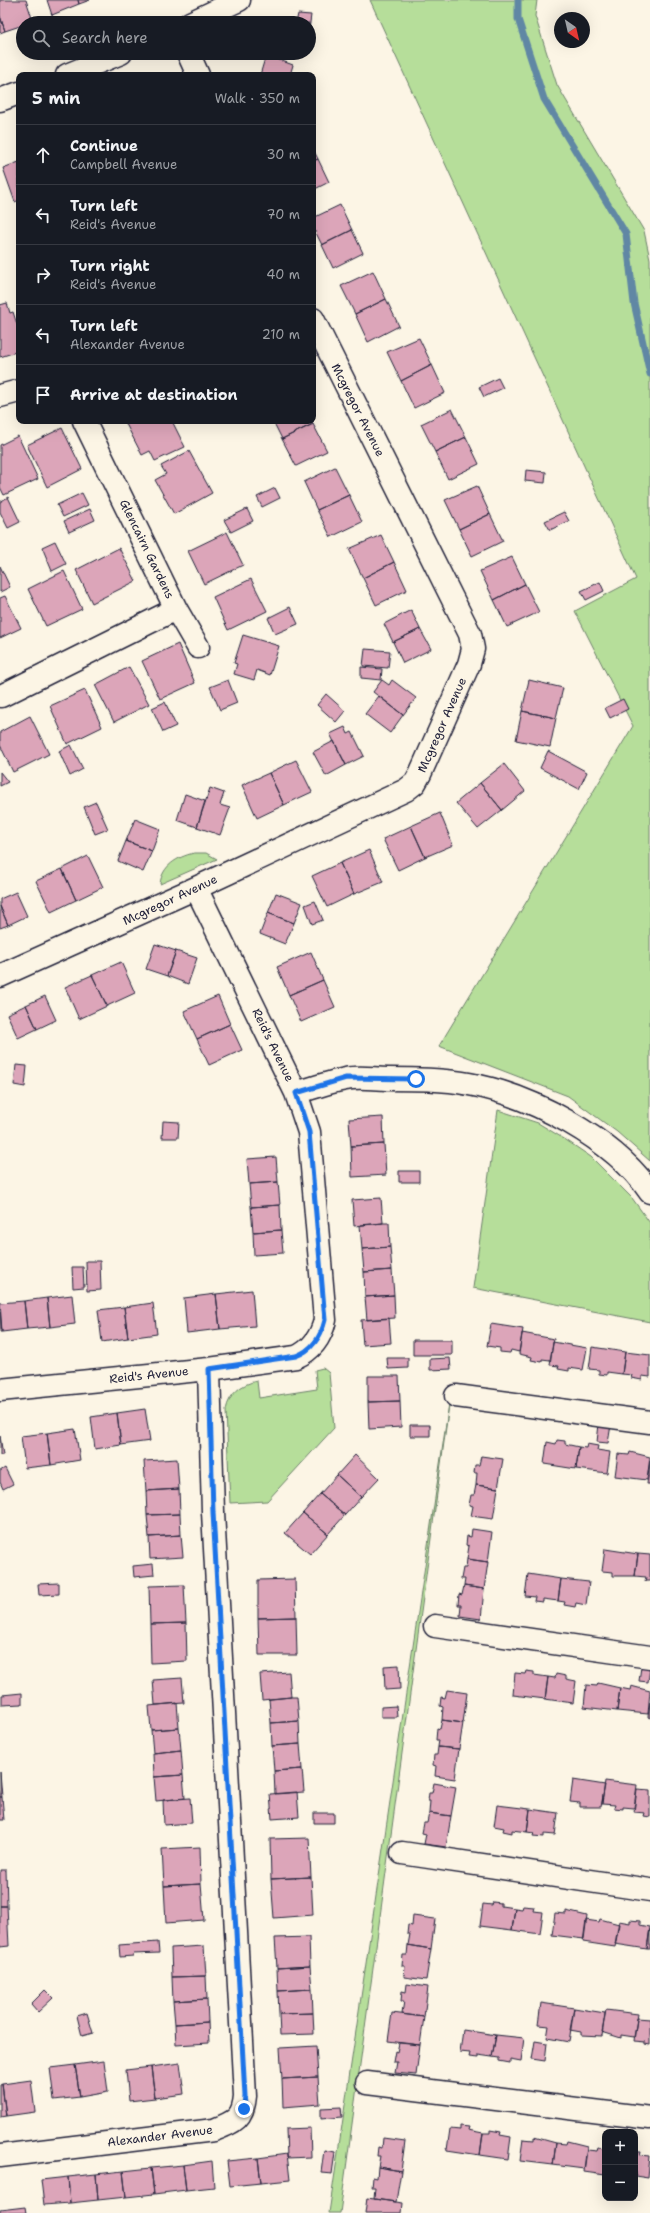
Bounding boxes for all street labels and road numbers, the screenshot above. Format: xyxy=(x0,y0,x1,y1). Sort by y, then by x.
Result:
street label: Mcgregor Avenue xyxy=(328,361,388,459)
street label: Glencairn Gardens xyxy=(116,497,178,601)
street label: Mcgregor Avenue xyxy=(414,675,470,775)
street label: Mcgregor Avenue xyxy=(120,871,220,929)
street label: Reid's Avenue xyxy=(248,1006,298,1085)
street label: Reid's Avenue xyxy=(108,1363,190,1387)
street label: Alexander Avenue xyxy=(106,2122,214,2150)

